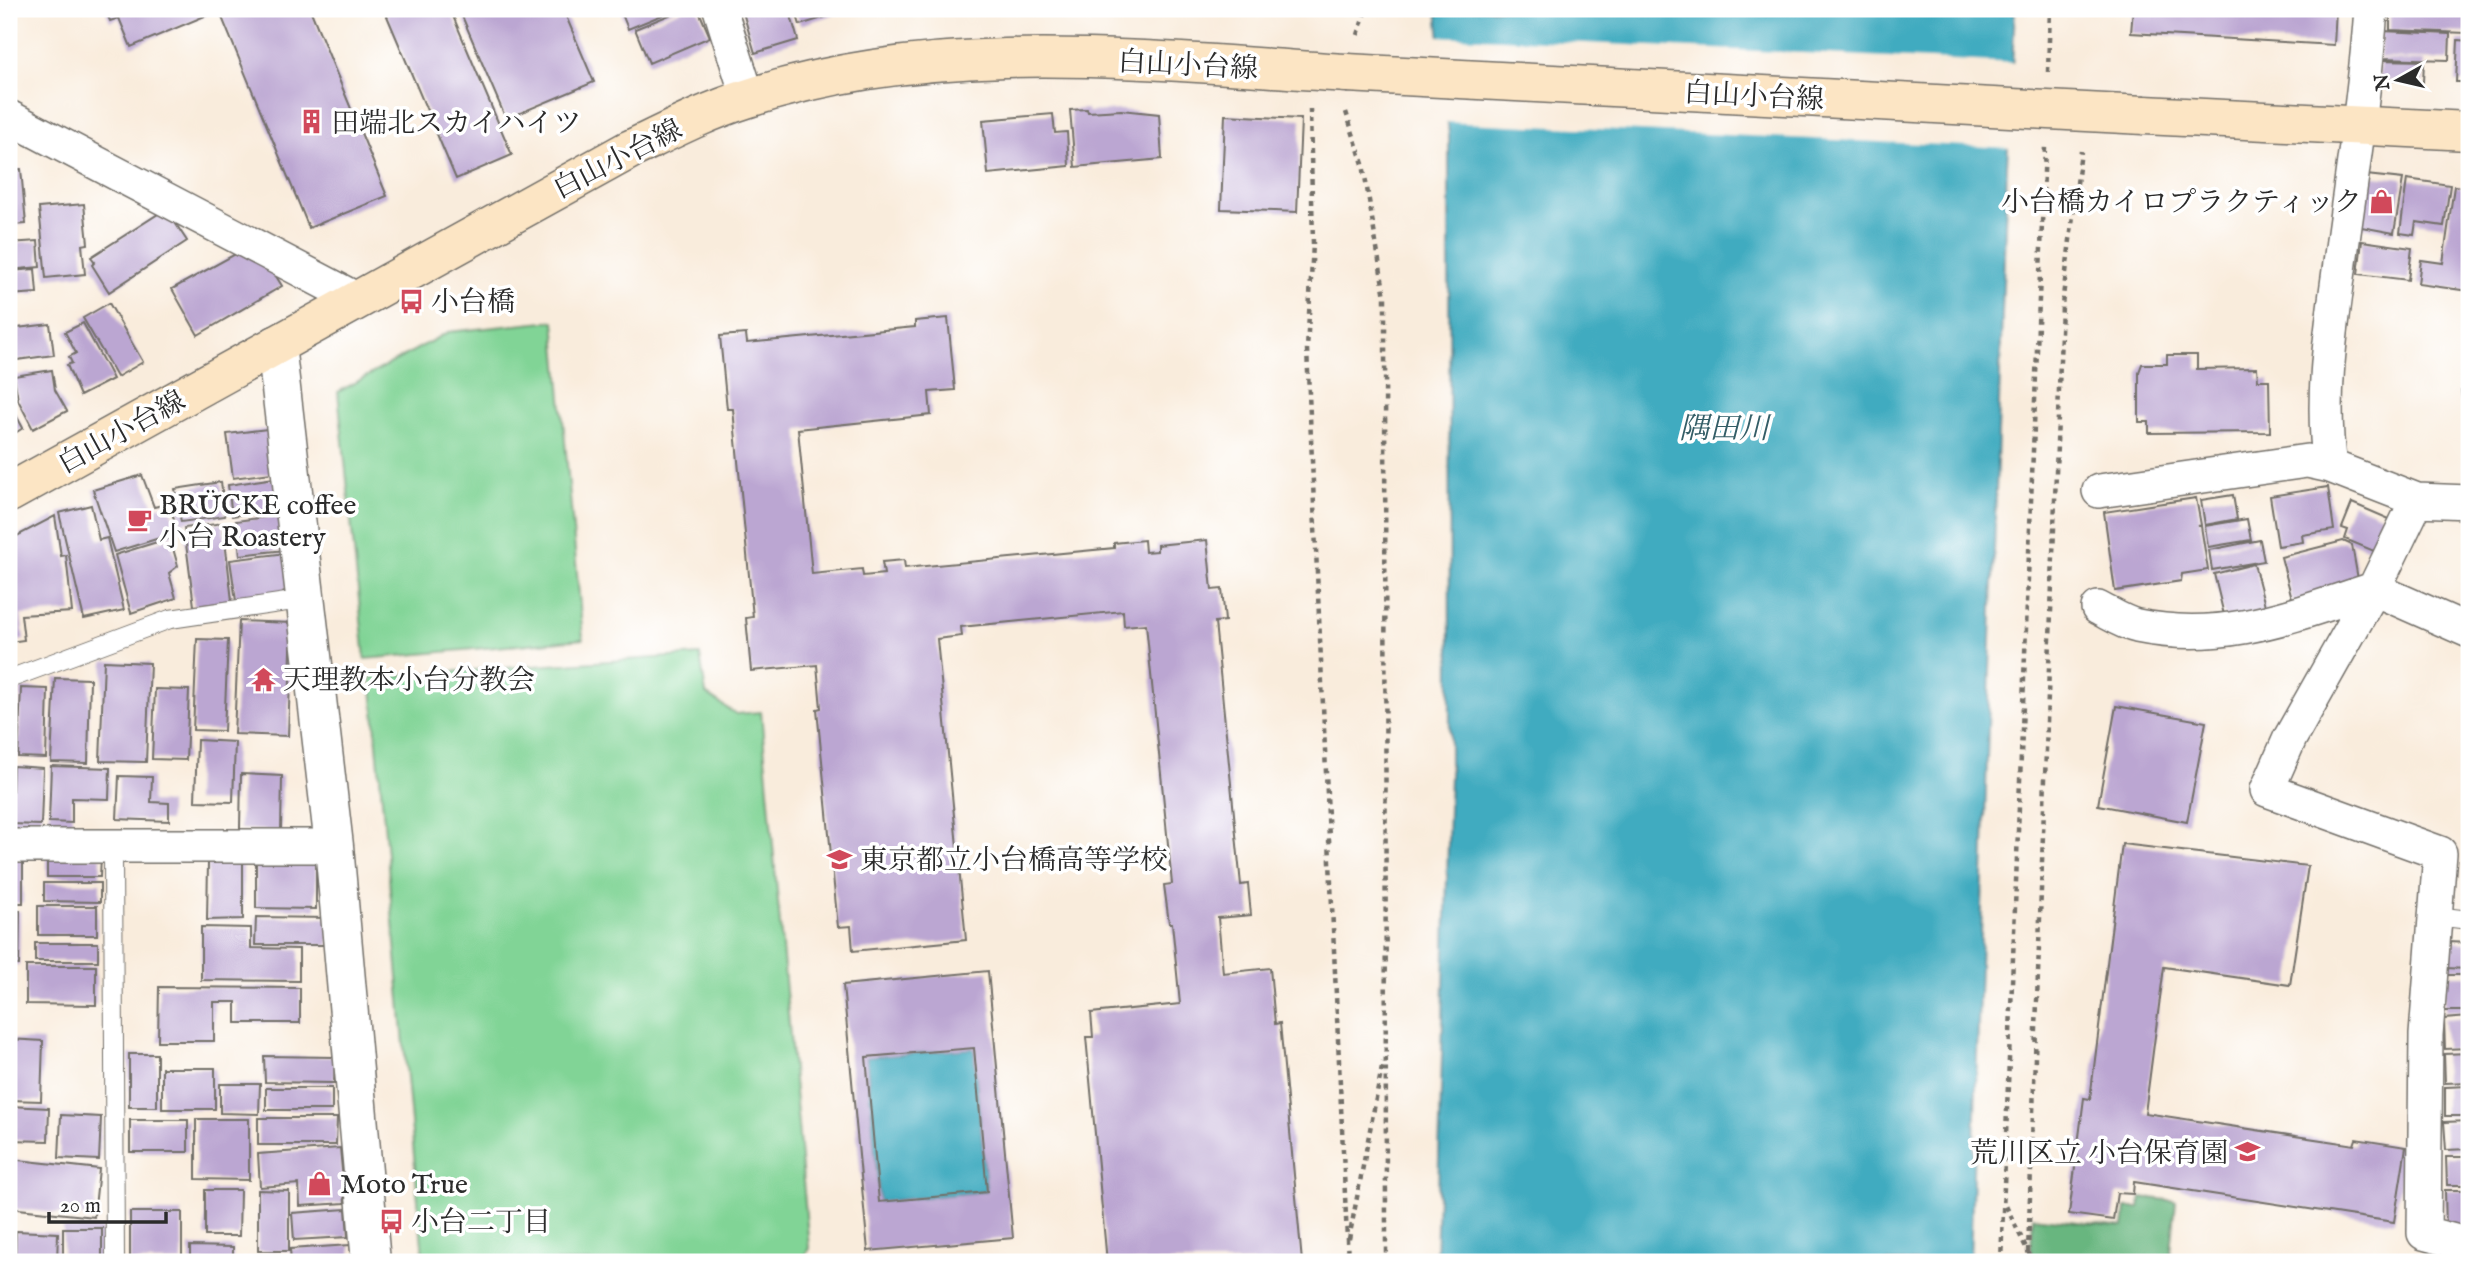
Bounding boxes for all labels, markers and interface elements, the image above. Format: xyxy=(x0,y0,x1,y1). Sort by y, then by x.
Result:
street label: 白山小台線 xyxy=(1117,45,1259,88)
north arrow xyxy=(2362,46,2432,116)
text: N xyxy=(2370,72,2396,93)
street label: 白山小台線 xyxy=(1683,76,1825,119)
place label: 田端北スカイハイツ xyxy=(331,107,582,142)
building icon: 田端北スカイハイツ xyxy=(297,108,325,136)
street label: 白山小台線 xyxy=(548,113,688,208)
place label: 小台橋カイロプラクティック xyxy=(2001,186,2362,221)
shop icon: 小台橋カイロプラクティック xyxy=(2368,187,2396,215)
place label: 小台橋 xyxy=(431,286,515,321)
bus stop icon: 小台橋 xyxy=(397,287,425,315)
street label: 白山小台線 xyxy=(52,384,192,482)
water label: 隅田川 xyxy=(1679,411,1772,449)
place label: BRÜCKE coffee 小台 Roastery xyxy=(159,489,356,556)
cafe icon: BRÜCKE coffee 小台 Roastery xyxy=(125,506,153,534)
place label: 天理教本小台分教会 xyxy=(283,664,535,699)
temple icon: 天理教本小台分教会 xyxy=(249,665,277,693)
place label: 東京都立小台橋高等学校 xyxy=(860,844,1168,879)
school or university icon: 東京都立小台橋高等学校 xyxy=(826,845,854,873)
place label: 荒川区立 小台保育園 xyxy=(1970,1137,2228,1172)
school or university icon: 荒川区立 小台保育園 xyxy=(2234,1138,2262,1166)
place label: Moto True xyxy=(340,1168,468,1203)
shop icon: Moto True xyxy=(306,1169,334,1197)
scale bar xyxy=(49,1180,166,1224)
text: 20 m xyxy=(60,1193,101,1220)
place label: 小台二丁目 xyxy=(411,1206,551,1241)
bus stop icon: 小台二丁目 xyxy=(377,1207,405,1235)

